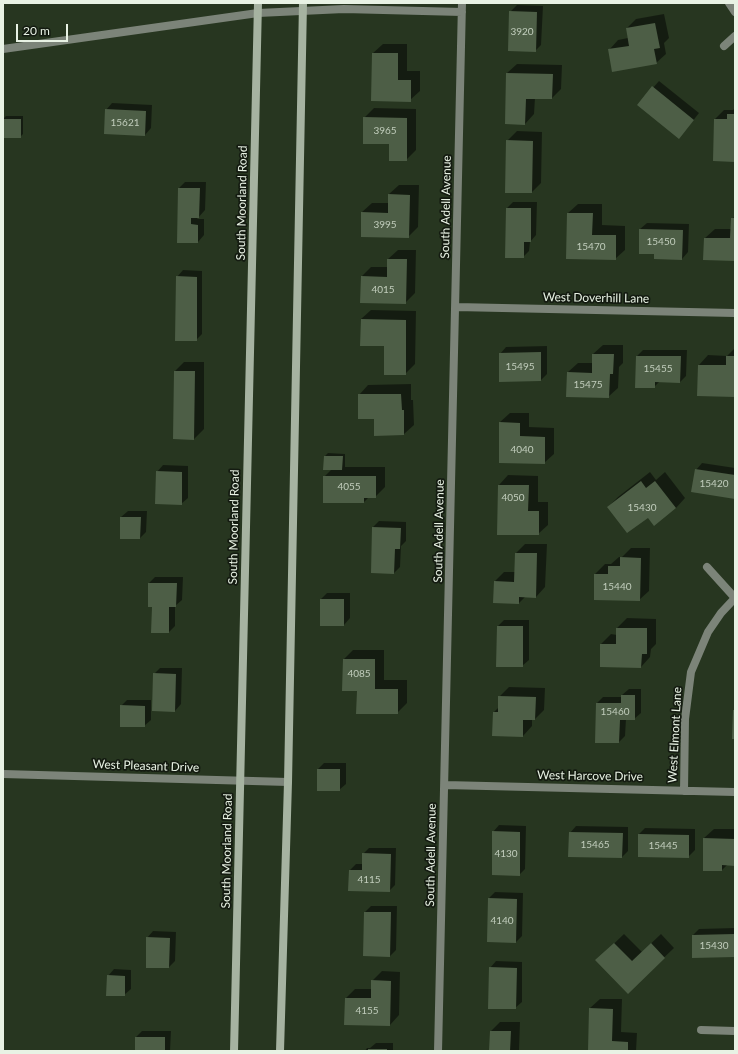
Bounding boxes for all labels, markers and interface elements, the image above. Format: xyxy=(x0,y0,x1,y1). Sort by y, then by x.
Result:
scale bar xyxy=(18,16,70,42)
text: 20 m xyxy=(23,23,50,38)
house number: 3920 xyxy=(510,26,534,38)
house number: 15621 xyxy=(111,117,139,129)
house number: 3965 xyxy=(373,125,397,137)
street label: South Moorland Road xyxy=(234,145,250,261)
street label: South Adell Avenue xyxy=(438,155,454,259)
house number: 3995 xyxy=(373,219,397,231)
house number: 15450 xyxy=(647,236,675,248)
house number: 15470 xyxy=(577,241,605,253)
house number: 4015 xyxy=(371,284,395,296)
street label: West Doverhill Lane xyxy=(543,290,649,306)
house number: 15495 xyxy=(506,361,534,373)
house number: 15455 xyxy=(644,363,672,375)
house number: 15475 xyxy=(574,379,602,391)
house number: 4040 xyxy=(510,444,534,456)
street label: South Moorland Road xyxy=(226,469,242,585)
house number: 15420 xyxy=(700,478,728,490)
street label: South Adell Avenue xyxy=(431,479,447,583)
house number: 4055 xyxy=(337,481,361,493)
house number: 4050 xyxy=(501,492,525,504)
house number: 15430 xyxy=(628,502,656,514)
house number: 15440 xyxy=(603,581,631,593)
house number: 4085 xyxy=(347,668,371,680)
street label: West Elmont Lane xyxy=(665,687,685,783)
house number: 15460 xyxy=(601,706,629,718)
street label: West Pleasant Drive xyxy=(92,757,200,775)
street label: West Harcove Drive xyxy=(537,768,643,784)
street label: South Moorland Road xyxy=(219,793,235,909)
street label: South Adell Avenue xyxy=(423,803,439,907)
house number: 15465 xyxy=(581,839,609,851)
house number: 15445 xyxy=(649,840,677,852)
house number: 4130 xyxy=(494,848,518,860)
house number: 4115 xyxy=(357,874,381,886)
house number: 4140 xyxy=(490,915,514,927)
house number: 15430 xyxy=(700,940,728,952)
house number: 4155 xyxy=(355,1005,379,1017)

